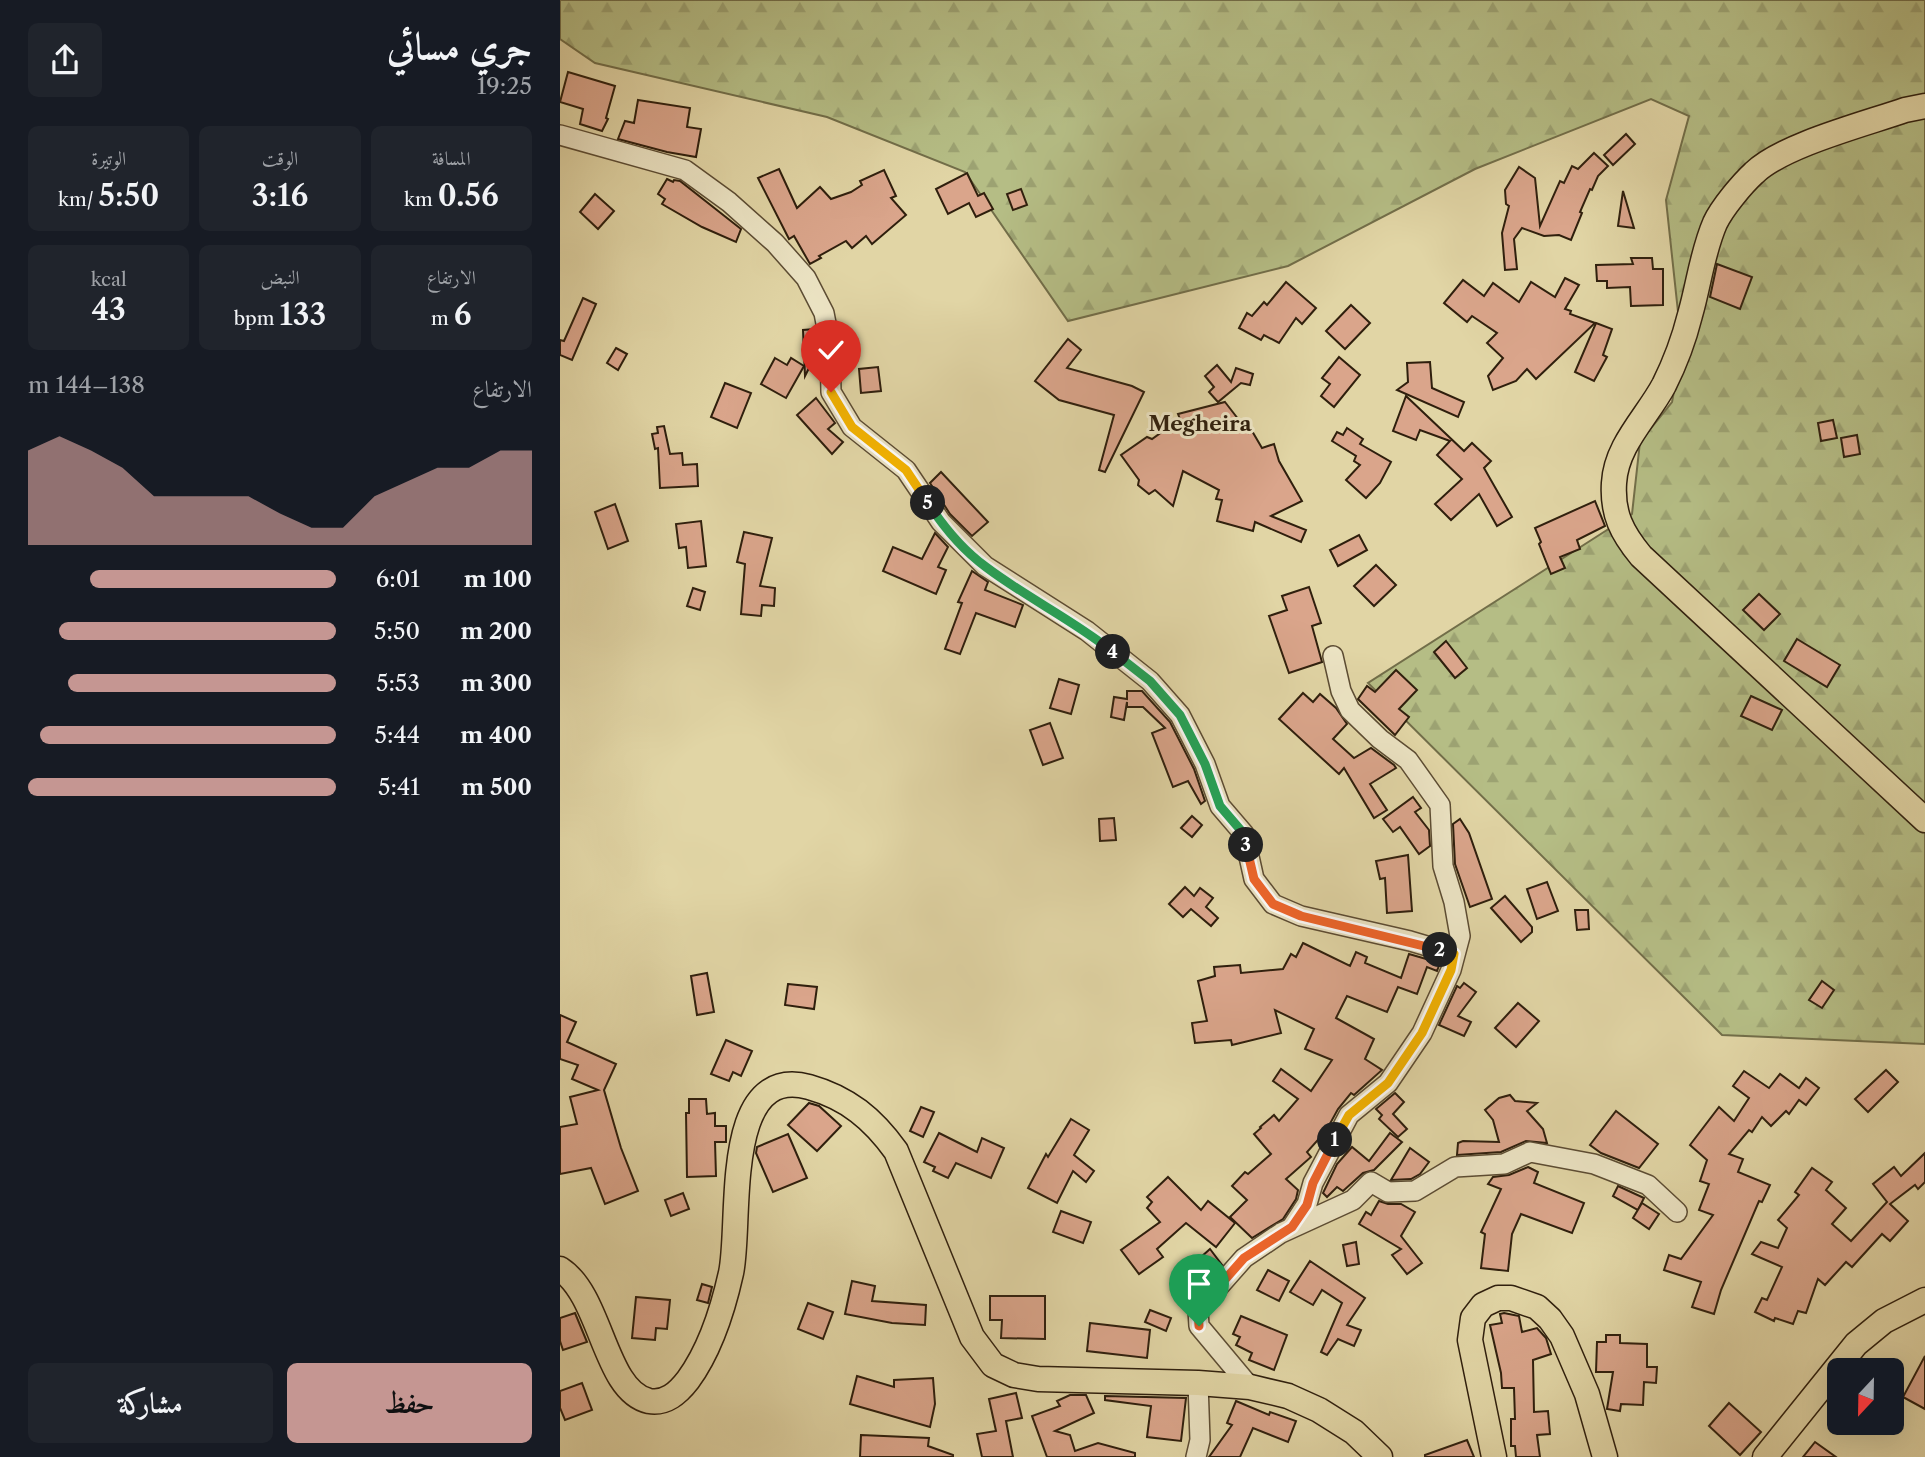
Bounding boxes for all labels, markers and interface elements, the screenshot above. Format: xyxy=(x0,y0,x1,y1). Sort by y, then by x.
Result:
text: جري مسائي xyxy=(387,22,532,69)
button: share xyxy=(28,23,102,97)
text: 19:25 xyxy=(477,72,532,100)
text: الوتيرة xyxy=(91,147,126,170)
text: الوقت xyxy=(262,147,298,170)
text: المسافة xyxy=(432,147,471,170)
text: 5:50 xyxy=(99,177,159,214)
text: 3:16 xyxy=(252,177,308,214)
text: 0.56 xyxy=(438,177,499,214)
text: /km xyxy=(58,188,99,211)
text: km xyxy=(404,188,438,211)
text: النبض xyxy=(260,266,300,289)
text: الارتفاع xyxy=(427,266,476,289)
text: kcal xyxy=(91,268,127,291)
text: 43 xyxy=(91,291,126,328)
text: 133 xyxy=(280,296,326,333)
text: 6 xyxy=(454,296,472,333)
text: bpm xyxy=(234,307,280,330)
text: m xyxy=(431,307,454,330)
pin xyxy=(801,320,861,392)
icon: check xyxy=(812,331,850,369)
text: 138–144 m xyxy=(28,371,145,399)
text: الارتفاع xyxy=(472,375,532,403)
district label: Megheira xyxy=(1148,411,1252,436)
pin: 5 xyxy=(910,486,946,520)
text: 5 xyxy=(922,491,933,514)
text: 6:01 xyxy=(376,565,420,593)
text: 100 m xyxy=(464,565,532,593)
text: 5:50 xyxy=(374,617,420,645)
text: 200 m xyxy=(460,617,532,645)
pin: 4 xyxy=(1096,634,1130,670)
text: 4 xyxy=(1107,640,1118,663)
text: 5:53 xyxy=(376,669,420,697)
text: 300 m xyxy=(461,669,532,697)
text: 5:44 xyxy=(374,721,420,749)
text: 400 m xyxy=(460,721,532,749)
text: 5:41 xyxy=(378,773,420,801)
text: 500 m xyxy=(461,773,532,801)
pin: 3 xyxy=(1228,828,1264,862)
text: 3 xyxy=(1240,833,1251,856)
pin: 2 xyxy=(1422,932,1458,968)
text: 2 xyxy=(1434,938,1445,961)
pin: 1 xyxy=(1318,1122,1352,1158)
text: 1 xyxy=(1330,1128,1339,1151)
pin xyxy=(1169,1254,1229,1326)
icon: arrive xyxy=(1180,1265,1218,1303)
north arrow xyxy=(1827,1358,1904,1435)
map controls xyxy=(1827,1358,1904,1435)
button: مشاركة xyxy=(28,1363,273,1443)
button: حفظ xyxy=(287,1363,532,1443)

